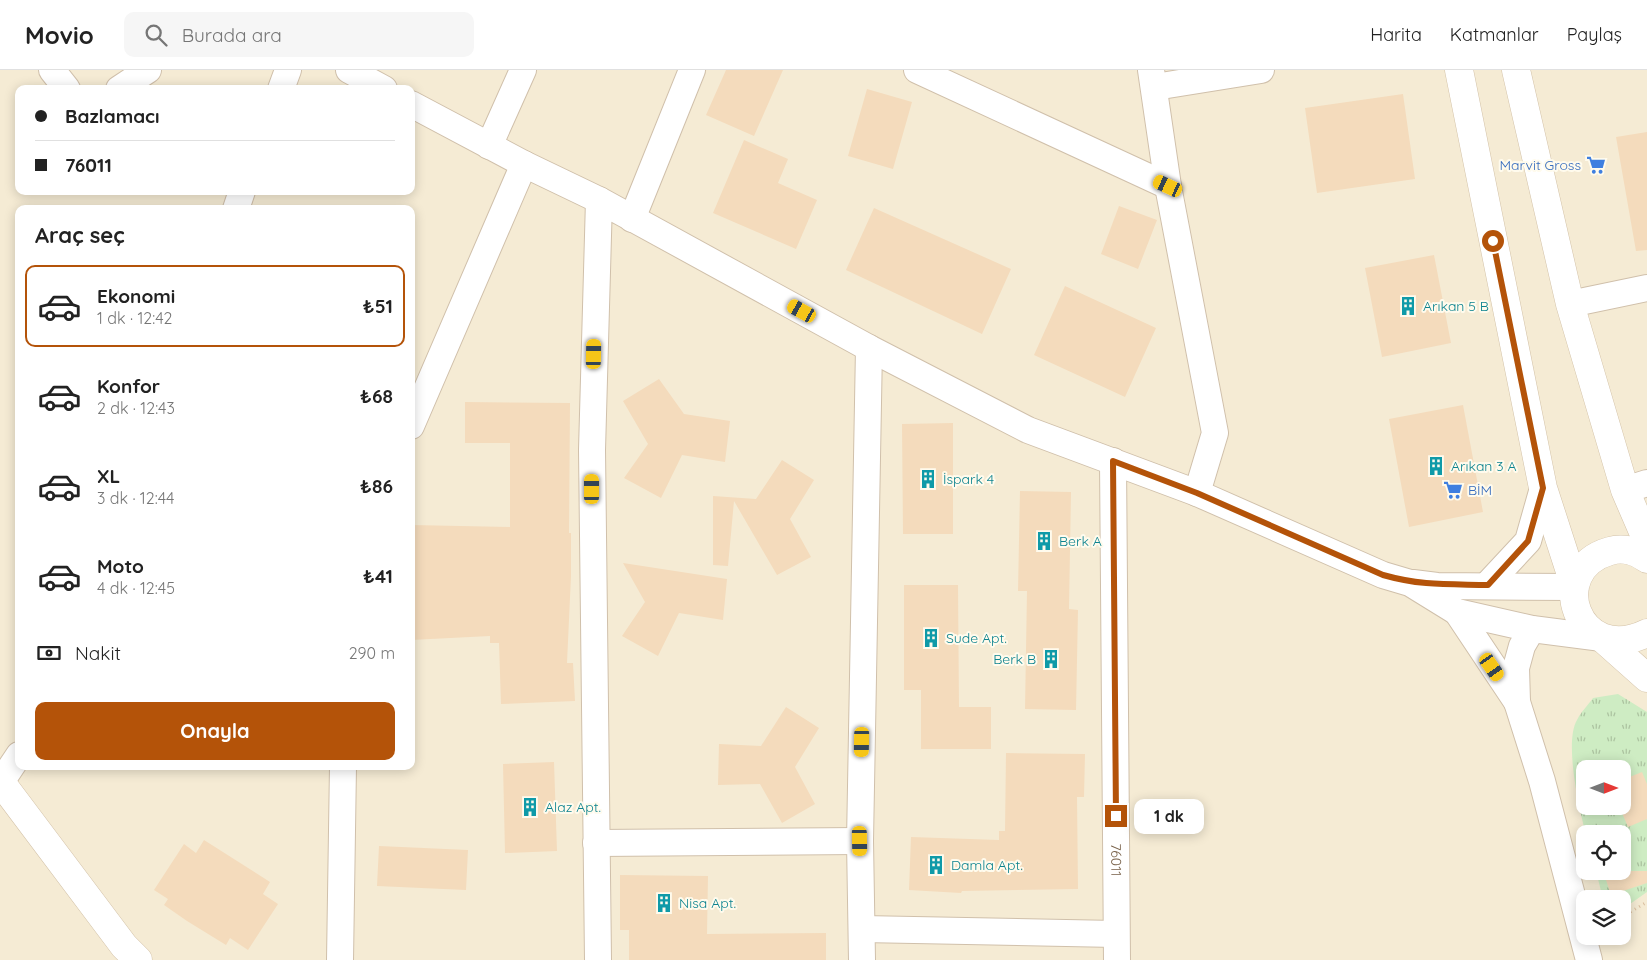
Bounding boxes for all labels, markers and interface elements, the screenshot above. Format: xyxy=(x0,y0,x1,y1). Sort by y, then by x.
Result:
search box xyxy=(124,12,474,57)
text: Movio xyxy=(25,20,94,50)
icon: search xyxy=(142,21,170,49)
text: Burada ara xyxy=(182,23,282,47)
text: Harita xyxy=(1370,23,1422,46)
text: Katmanlar xyxy=(1450,23,1539,46)
text: Paylaş xyxy=(1567,23,1622,46)
text: Bazlamacı xyxy=(65,104,159,128)
text: 76011 xyxy=(65,153,112,177)
supermarket icon: Marvit Gross xyxy=(1585,154,1607,176)
place label: Marvit Gross xyxy=(1499,156,1581,174)
car xyxy=(1151,173,1184,199)
text: Araç seç xyxy=(35,221,125,249)
route start xyxy=(1482,230,1504,252)
icon: car xyxy=(37,284,82,329)
text: Ekonomi xyxy=(97,284,175,308)
text: ₺51 xyxy=(363,294,393,318)
building icon: Arıkan 5 B xyxy=(1397,295,1419,317)
car xyxy=(785,297,818,325)
place label: Arıkan 5 B xyxy=(1423,297,1489,315)
text: 1 dk · 12:42 xyxy=(97,308,172,328)
car xyxy=(586,339,601,369)
icon: car xyxy=(37,374,82,419)
text: Konfor xyxy=(97,374,160,398)
text: ₺68 xyxy=(360,384,393,408)
text: 2 dk · 12:43 xyxy=(97,398,175,418)
building icon: Arıkan 3 A xyxy=(1425,455,1447,477)
place label: Arıkan 3 A xyxy=(1451,457,1517,475)
icon: car xyxy=(37,464,82,509)
text: XL xyxy=(97,464,120,488)
building icon: İspark 4 xyxy=(917,468,939,490)
place label: İspark 4 xyxy=(943,470,994,488)
text: ₺86 xyxy=(360,474,393,498)
car xyxy=(584,474,599,504)
supermarket icon: BİM xyxy=(1442,479,1464,501)
place label: BİM xyxy=(1468,481,1492,499)
text: 3 dk · 12:44 xyxy=(97,488,175,508)
building icon: Berk A xyxy=(1033,530,1055,552)
place label: Berk A xyxy=(1059,532,1102,550)
icon: car xyxy=(37,554,82,599)
text: Moto xyxy=(97,554,144,578)
text: ₺41 xyxy=(363,564,393,588)
text: 4 dk · 12:45 xyxy=(97,578,175,598)
building icon: Sude Apt. xyxy=(920,627,942,649)
place label: Sude Apt. xyxy=(946,629,1007,647)
icon: cash xyxy=(35,639,63,667)
text: Nakit xyxy=(75,641,121,665)
text: 290 m xyxy=(349,643,395,663)
building icon: Berk B xyxy=(1040,648,1062,670)
place label: Berk B xyxy=(993,650,1036,668)
car xyxy=(1477,650,1506,684)
button: Onayla xyxy=(35,702,395,760)
car xyxy=(854,727,869,757)
north arrow xyxy=(1576,760,1631,815)
map controls xyxy=(1576,760,1631,945)
building icon: Alaz Apt. xyxy=(519,796,541,818)
place label: Alaz Apt. xyxy=(545,798,601,816)
callout: 1 dk xyxy=(1134,798,1204,834)
route end xyxy=(1105,805,1127,827)
text: 1 dk xyxy=(1154,806,1184,826)
button: locate xyxy=(1576,825,1631,880)
car xyxy=(852,826,867,856)
street label: 76011 xyxy=(1107,843,1125,877)
building icon: Damla Apt. xyxy=(925,854,947,876)
place label: Damla Apt. xyxy=(951,856,1023,874)
button: layers xyxy=(1576,890,1631,945)
building icon: Nisa Apt. xyxy=(653,892,675,914)
place label: Nisa Apt. xyxy=(679,894,736,912)

